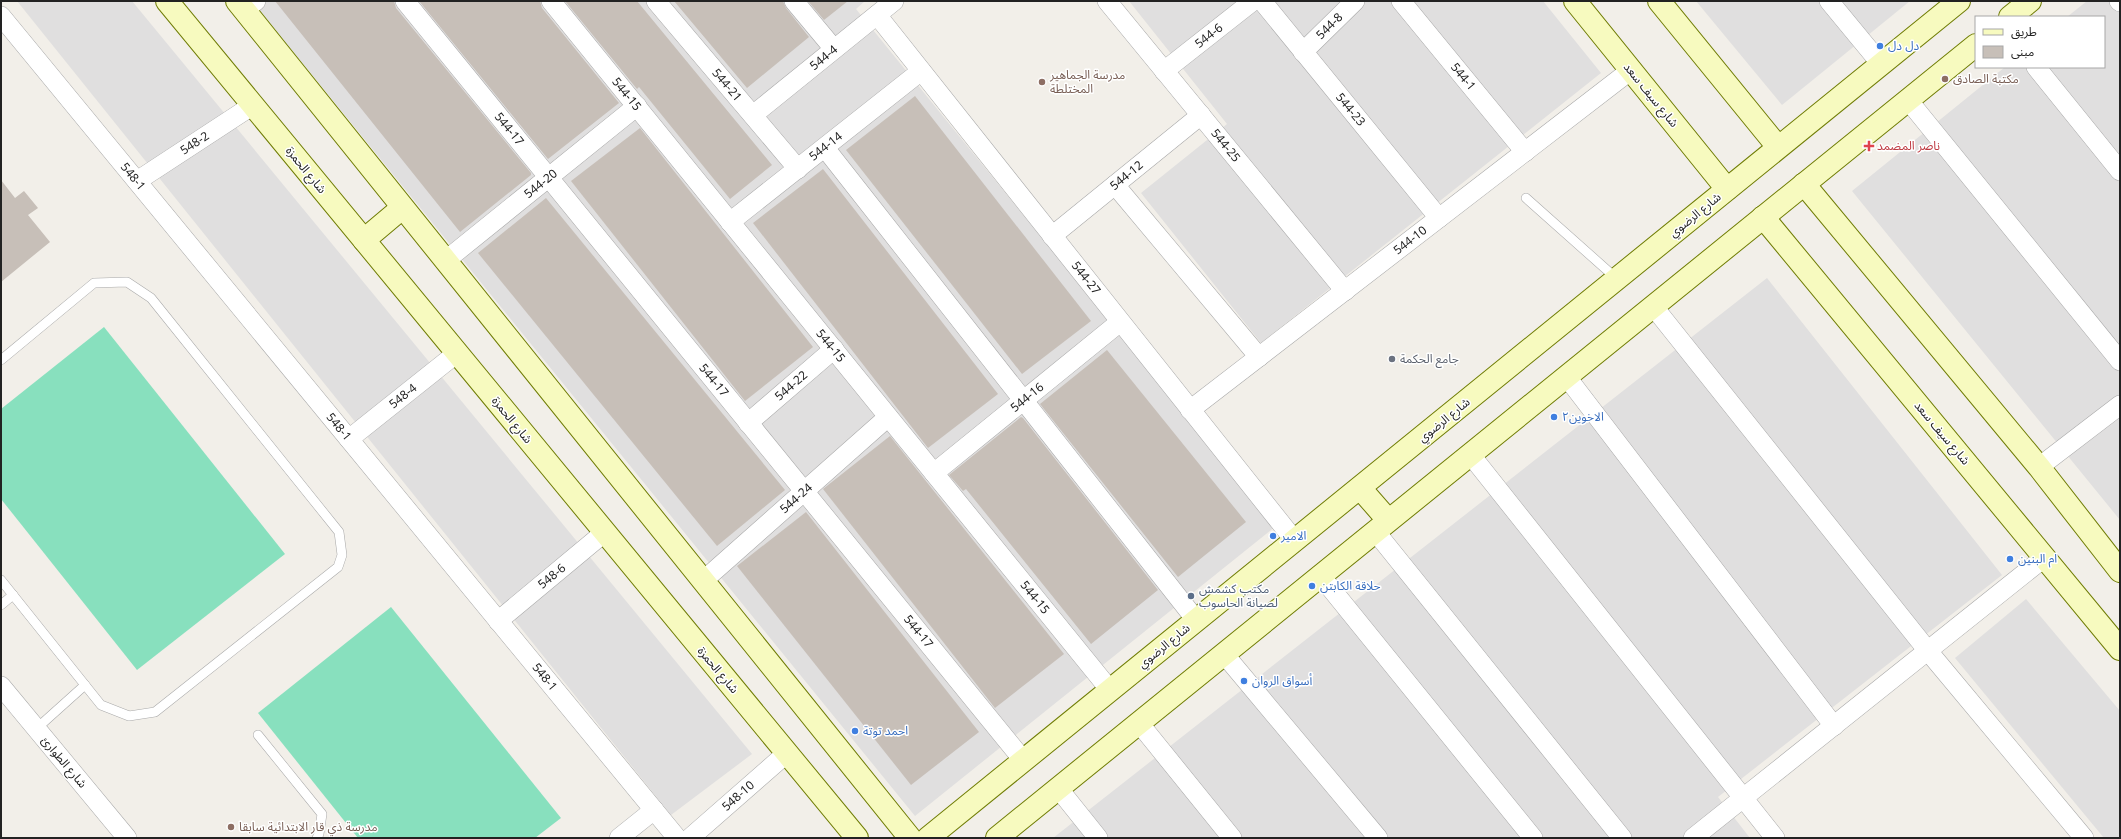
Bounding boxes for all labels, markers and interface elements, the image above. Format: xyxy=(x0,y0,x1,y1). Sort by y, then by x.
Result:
street label: 544-8 xyxy=(1312,9,1346,43)
legend xyxy=(1975,16,2105,68)
street label: 544-6 xyxy=(1191,19,1226,52)
text: طريق xyxy=(2011,23,2037,40)
place label: دل دل xyxy=(1888,37,1920,54)
street label: 544-4 xyxy=(806,41,841,74)
marker: دل دل xyxy=(1875,41,1885,51)
text: مبنى xyxy=(2011,43,2034,60)
street label: 544-1 xyxy=(1447,59,1480,94)
street label: شارع سيف سعد xyxy=(1619,59,1683,131)
street label: 544-21 xyxy=(709,65,746,105)
place label: مدرسة الجماهير المختلطة xyxy=(1049,66,1125,97)
place label: مكتبة الصادق xyxy=(1953,70,2019,87)
street label: 544-15 xyxy=(608,74,646,114)
marker: مكتبة الصادق xyxy=(1940,74,1950,84)
marker: مدرسة الجماهير المختلطة xyxy=(1037,77,1047,87)
street label: 544-23 xyxy=(1332,89,1370,129)
street label: 544-17 xyxy=(491,108,528,149)
street label: 544-25 xyxy=(1207,125,1245,166)
street label: 548-2 xyxy=(177,127,212,158)
street label: 544-14 xyxy=(805,127,846,164)
place label: ناصر المضمد xyxy=(1877,137,1940,154)
marker: ناصر المضمد xyxy=(1864,141,1874,151)
street label: شارع الحمزة xyxy=(281,142,331,198)
street label: 544-12 xyxy=(1106,156,1147,194)
street label: 548-1 xyxy=(117,159,150,194)
street label: 544-20 xyxy=(520,165,561,202)
street label: شارع الرضوي xyxy=(1665,188,1725,242)
street label: 544-10 xyxy=(1390,221,1430,258)
street label: 544-27 xyxy=(1068,257,1105,298)
street label: 544-15 xyxy=(812,325,850,366)
place label: جامع الحكمة xyxy=(1400,350,1459,368)
marker: جامع الحكمة xyxy=(1387,354,1397,364)
street label: 544-17 xyxy=(695,360,733,400)
street label: 544-22 xyxy=(771,366,811,404)
street label: 544-16 xyxy=(1007,378,1047,416)
street label: 548-4 xyxy=(385,379,420,412)
street label: شارع الحمزة xyxy=(487,392,537,448)
street label: شارع الرضوي xyxy=(1414,393,1474,447)
street label: شارع سيف سعد xyxy=(1910,397,1974,469)
place label: الاخوين٢ xyxy=(1562,408,1604,425)
street label: 548-1 xyxy=(323,409,356,444)
marker: الاخوين٢ xyxy=(1549,412,1559,422)
street label: 544-24 xyxy=(776,479,816,517)
place label: الامير xyxy=(1280,527,1307,544)
marker: الامير xyxy=(1268,531,1278,541)
place label: ام البنين xyxy=(2018,550,2057,568)
marker: ام البنين xyxy=(2005,554,2015,564)
street label: 548-6 xyxy=(534,559,569,592)
street label: 544-15 xyxy=(1017,577,1054,617)
place label: حلاقة الكابتن xyxy=(1320,577,1381,594)
place label: مكتب كشمش لصيانة الحاسوب xyxy=(1199,580,1278,611)
marker: حلاقة الكابتن xyxy=(1307,581,1317,591)
marker: مكتب كشمش لصيانة الحاسوب xyxy=(1186,591,1196,601)
street label: 544-17 xyxy=(900,611,937,651)
street label: شارع الرضوي xyxy=(1134,619,1194,673)
street label: شارع الحمزة xyxy=(693,643,743,697)
street label: 548-1 xyxy=(529,659,562,694)
place label: أسواق الروان xyxy=(1252,672,1313,689)
marker: أسواق الروان xyxy=(1239,676,1249,686)
place label: احمد توتة xyxy=(863,722,908,739)
marker: احمد توتة xyxy=(850,726,860,736)
street label: شارع الطوارئ xyxy=(37,732,91,792)
street label: 548-10 xyxy=(718,776,758,814)
place label: مدرسة ذي قار الابتدائية سابقا xyxy=(239,818,377,837)
marker: مدرسة ذي قار الابتدائية سابقا xyxy=(226,822,236,832)

